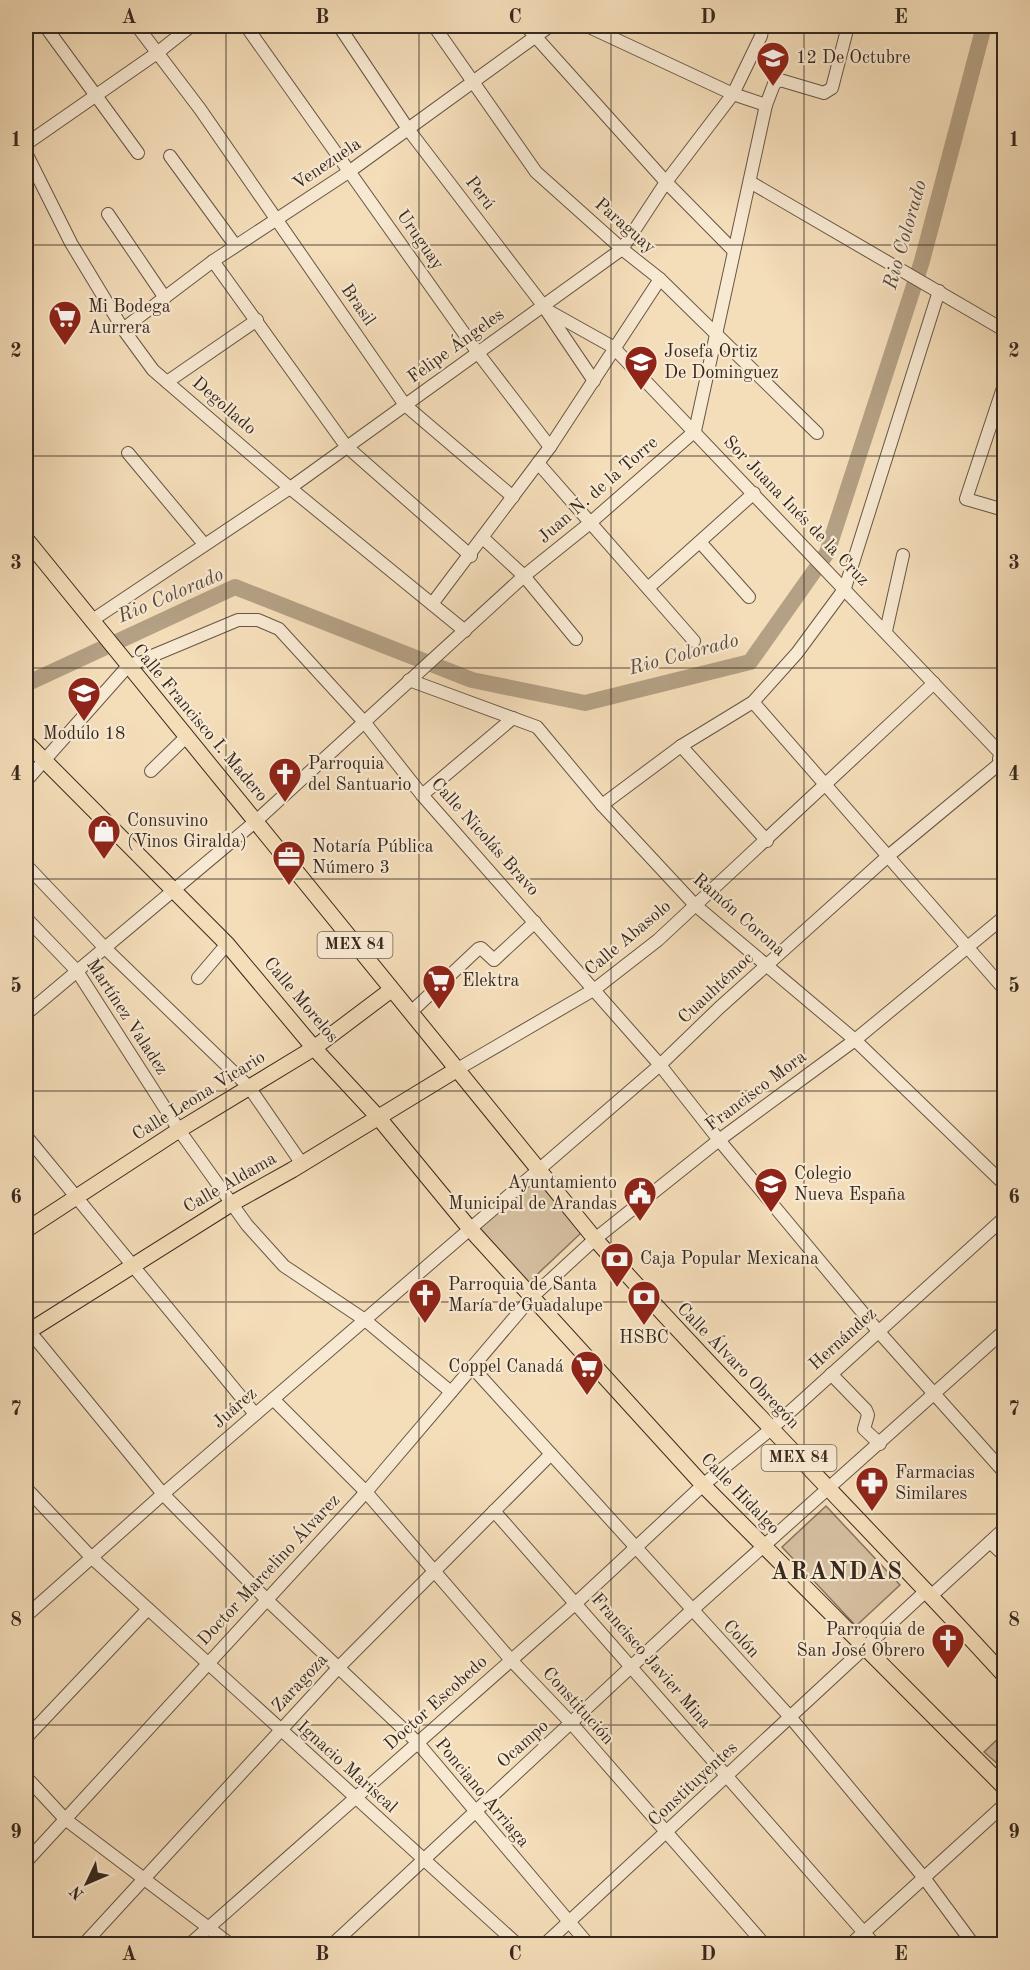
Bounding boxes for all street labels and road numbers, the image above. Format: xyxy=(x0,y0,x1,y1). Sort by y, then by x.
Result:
street label: Venezuela xyxy=(290,135,364,193)
street label: Perú xyxy=(462,173,498,213)
street label: Paraguay xyxy=(591,195,659,257)
street label: Uruguay xyxy=(393,207,447,274)
street label: Brasil xyxy=(337,281,379,329)
street label: Felipe Ángeles xyxy=(402,302,508,387)
street label: Degollado xyxy=(189,374,259,438)
street label: Juan N. de la Torre xyxy=(535,433,661,547)
street label: Sor Juana Inés de la Cruz xyxy=(720,433,872,589)
street label: Calle Francisco I. Madero xyxy=(129,641,271,805)
street label: Calle Nicolás Bravo xyxy=(428,775,543,899)
street label: Ramón Corona xyxy=(689,870,789,960)
street label: Calle Abasolo xyxy=(581,897,675,979)
road number: MEX 84 xyxy=(318,932,392,958)
street label: Cuauhtémoc xyxy=(675,949,757,1027)
street label: Calle Morelos xyxy=(260,954,342,1046)
street label: Martínez Valadez xyxy=(83,956,171,1078)
street label: Francisco Mora xyxy=(702,1047,810,1135)
street label: Calle Leona Vicario xyxy=(129,1048,269,1144)
street label: Calle Aldama xyxy=(180,1149,280,1217)
street label: Calle Álvaro Obregón xyxy=(673,1297,806,1433)
street label: Hernández xyxy=(806,1304,880,1374)
street label: Juárez xyxy=(210,1384,260,1432)
road number: MEX 84 xyxy=(762,1445,836,1471)
street label: Calle Hidalgo xyxy=(697,1450,783,1538)
street label: Doctor Marcelino Álvarez xyxy=(191,1488,344,1649)
street label: Francisco Javier Mina xyxy=(588,1590,714,1732)
street label: Colón xyxy=(719,1617,763,1662)
street label: Zaragoza xyxy=(269,1650,331,1716)
street label: Doctor Escobedo xyxy=(381,1652,491,1754)
street label: Constitución xyxy=(539,1664,617,1748)
street label: Ocampo xyxy=(494,1717,552,1771)
street label: Ignacio Mariscal xyxy=(294,1718,401,1817)
street label: Ponciano Arriaga xyxy=(431,1735,533,1851)
street label: Constituyentes xyxy=(645,1738,741,1830)

